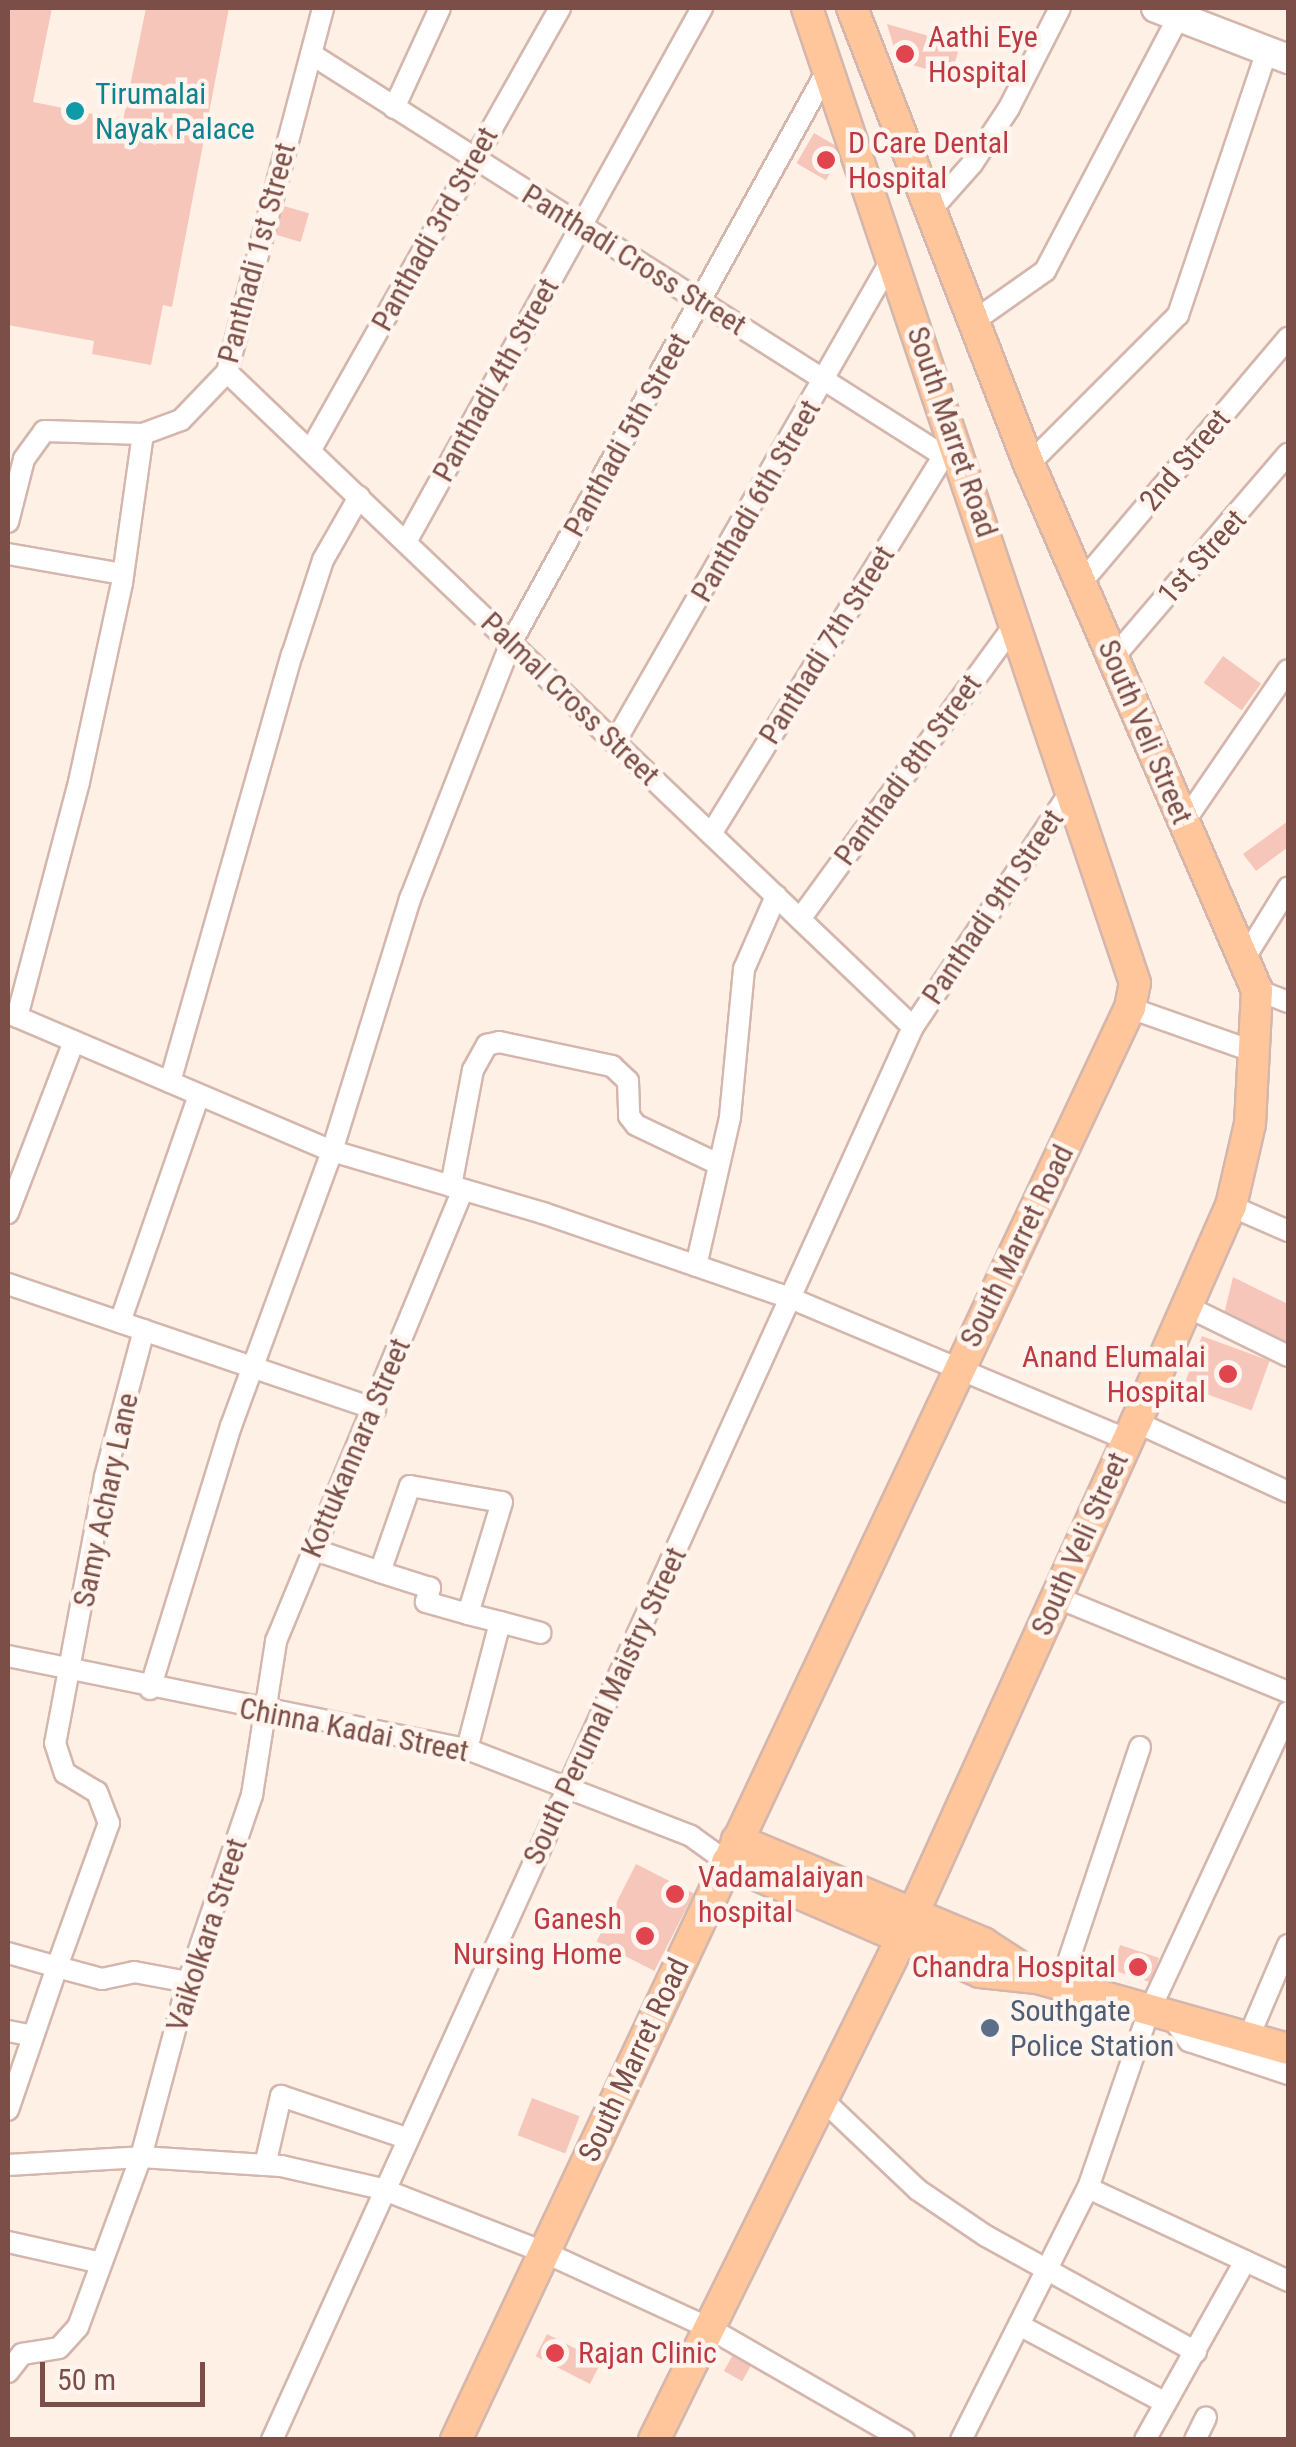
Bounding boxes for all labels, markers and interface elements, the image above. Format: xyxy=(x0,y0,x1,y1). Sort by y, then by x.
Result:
place label: Aathi Eye Hospital xyxy=(928,19,1038,90)
marker: Aathi Eye Hospital xyxy=(892,41,918,67)
place label: Tirumalai Nayak Palace xyxy=(95,76,255,146)
marker: Tirumalai Nayak Palace xyxy=(64,100,86,122)
street label: Panthadi 3rd Street xyxy=(364,121,506,337)
place label: D Care Dental Hospital xyxy=(848,125,1009,196)
street label: Panthadi 1st Street xyxy=(210,139,304,367)
marker: D Care Dental Hospital xyxy=(813,147,839,173)
street label: Panthadi Cross Street xyxy=(515,177,753,343)
street label: Panthadi 4th Street xyxy=(425,272,567,488)
street label: South Marret Road xyxy=(899,322,1005,542)
street label: Panthadi 5th Street xyxy=(556,327,698,543)
street label: Panthadi 6th Street xyxy=(684,394,828,608)
street label: 2nd Street xyxy=(1132,402,1238,518)
street label: 1st Street xyxy=(1150,502,1254,612)
street label: Panthadi 7th Street xyxy=(752,539,902,751)
street label: Palmal Cross Street xyxy=(473,605,667,793)
street label: South Veli Street xyxy=(1090,635,1200,829)
street label: Panthadi 8th Street xyxy=(827,668,989,872)
street label: Panthadi 9th Street xyxy=(915,803,1071,1011)
street label: South Marret Road xyxy=(953,1139,1081,1353)
street label: Kottukannara Street xyxy=(294,1333,418,1563)
place label: Anand Elumalai Hospital xyxy=(1022,1339,1206,1410)
marker: Anand Elumalai Hospital xyxy=(1215,1361,1241,1387)
street label: Samy Achary Lane xyxy=(66,1390,146,1610)
street label: South Veli Street xyxy=(1024,1447,1136,1641)
street label: South Perumal Maistry Street xyxy=(516,1542,694,1870)
street label: Chinna Kadai Street xyxy=(236,1690,472,1770)
street label: Vaikolkara Street xyxy=(159,1834,255,2036)
place label: Vadamalaiyan hospital xyxy=(698,1859,864,1930)
marker: Vadamalaiyan hospital xyxy=(662,1881,688,1907)
place label: Ganesh Nursing Home xyxy=(453,1901,622,1972)
marker: Ganesh Nursing Home xyxy=(632,1923,658,1949)
place label: Chandra Hospital xyxy=(912,1949,1116,1985)
street label: South Marret Road xyxy=(571,1952,697,2168)
marker: Chandra Hospital xyxy=(1125,1954,1151,1980)
place label: Southgate Police Station xyxy=(1010,1993,1174,2064)
marker: Southgate Police Station xyxy=(979,2017,1001,2039)
place label: Rajan Clinic xyxy=(578,2335,717,2371)
marker: Rajan Clinic xyxy=(542,2340,568,2366)
scale bar xyxy=(45,2342,210,2404)
text: 50 m xyxy=(57,2362,116,2397)

